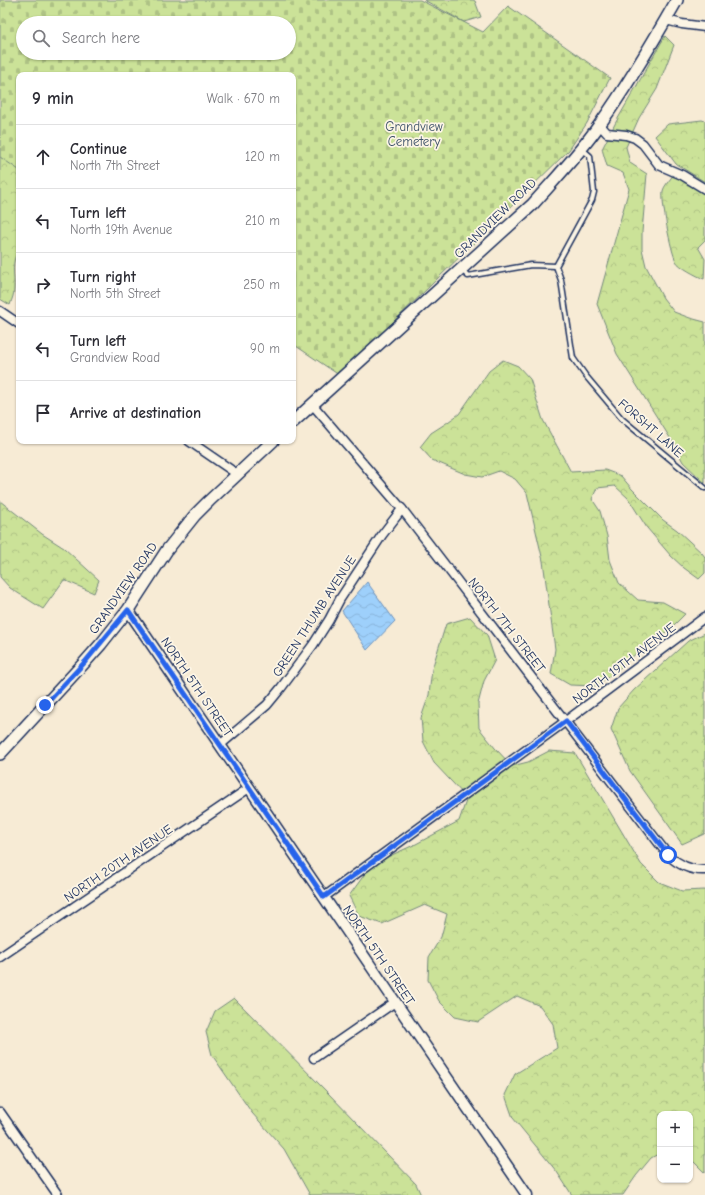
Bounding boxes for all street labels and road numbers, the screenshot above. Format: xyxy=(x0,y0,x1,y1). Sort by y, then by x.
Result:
street label: GRANDVIEW ROAD xyxy=(451,175,539,261)
street label: FORSHT LANE xyxy=(615,396,687,460)
street label: GRANDVIEW ROAD xyxy=(86,539,160,637)
street label: GREEN THUMB AVENUE xyxy=(269,553,359,679)
street label: NORTH 7TH STREET xyxy=(465,575,549,676)
street label: NORTH 19TH AVENUE xyxy=(570,619,679,707)
street label: NORTH 5TH STREET xyxy=(158,634,236,740)
street label: NORTH 20TH AVENUE xyxy=(61,821,175,905)
street label: NORTH 5TH STREET xyxy=(340,902,418,1008)

